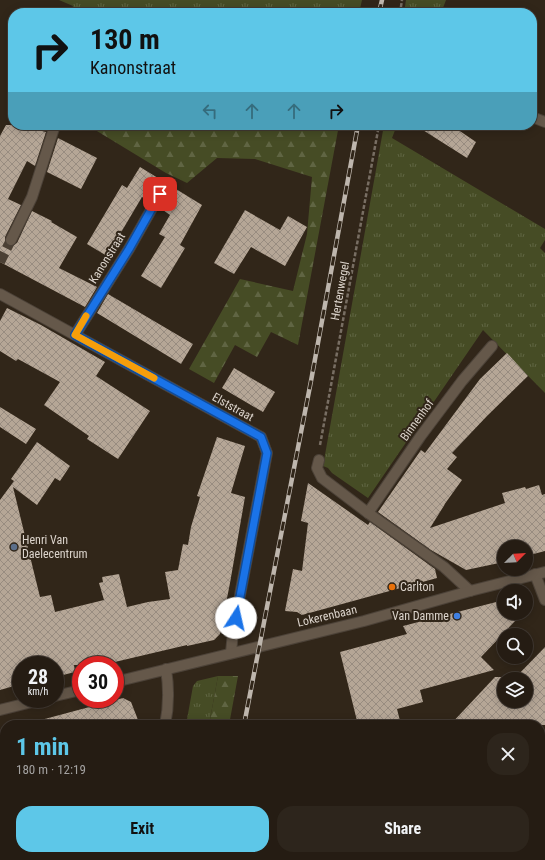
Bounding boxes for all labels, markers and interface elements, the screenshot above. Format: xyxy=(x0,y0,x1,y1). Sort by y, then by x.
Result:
text: 130 m xyxy=(90,23,160,56)
icon: right xyxy=(24,24,76,76)
text: Kanonstraat xyxy=(90,57,176,78)
icon: left xyxy=(199,100,221,122)
icon: ahead xyxy=(241,100,263,122)
icon: ahead xyxy=(283,100,305,122)
icon: right xyxy=(325,100,347,122)
pin xyxy=(143,177,177,211)
icon: arrive xyxy=(149,183,171,205)
street label: Kanonstraat xyxy=(86,230,128,286)
street label: Hertenwegel xyxy=(328,260,352,322)
street label: Elststraat xyxy=(210,390,257,424)
street label: Binnenhof xyxy=(397,396,437,444)
place label: Henri Van Daelecentrum xyxy=(22,533,88,561)
north arrow xyxy=(497,540,533,576)
map controls xyxy=(497,540,533,708)
marker: Henri Van Daelecentrum xyxy=(9,542,19,552)
place label: Carlton xyxy=(400,580,434,594)
marker: Carlton xyxy=(387,582,397,592)
button: sound xyxy=(497,584,533,620)
position arrow xyxy=(215,597,257,639)
street label: Lokerenbaan xyxy=(296,602,358,630)
place label: Van Damme xyxy=(392,609,449,623)
marker: Van Damme xyxy=(452,611,462,621)
button: search xyxy=(497,628,533,664)
speed limit sign: 30 xyxy=(72,656,124,708)
text: 28 xyxy=(28,665,48,689)
button: layers xyxy=(497,672,533,708)
text: km/h xyxy=(28,686,48,697)
text: 1 min xyxy=(16,733,69,761)
button: close xyxy=(487,733,529,775)
text: 180 m · 12:19 xyxy=(16,762,86,777)
button: Exit xyxy=(16,806,269,852)
button: Share xyxy=(277,806,529,852)

